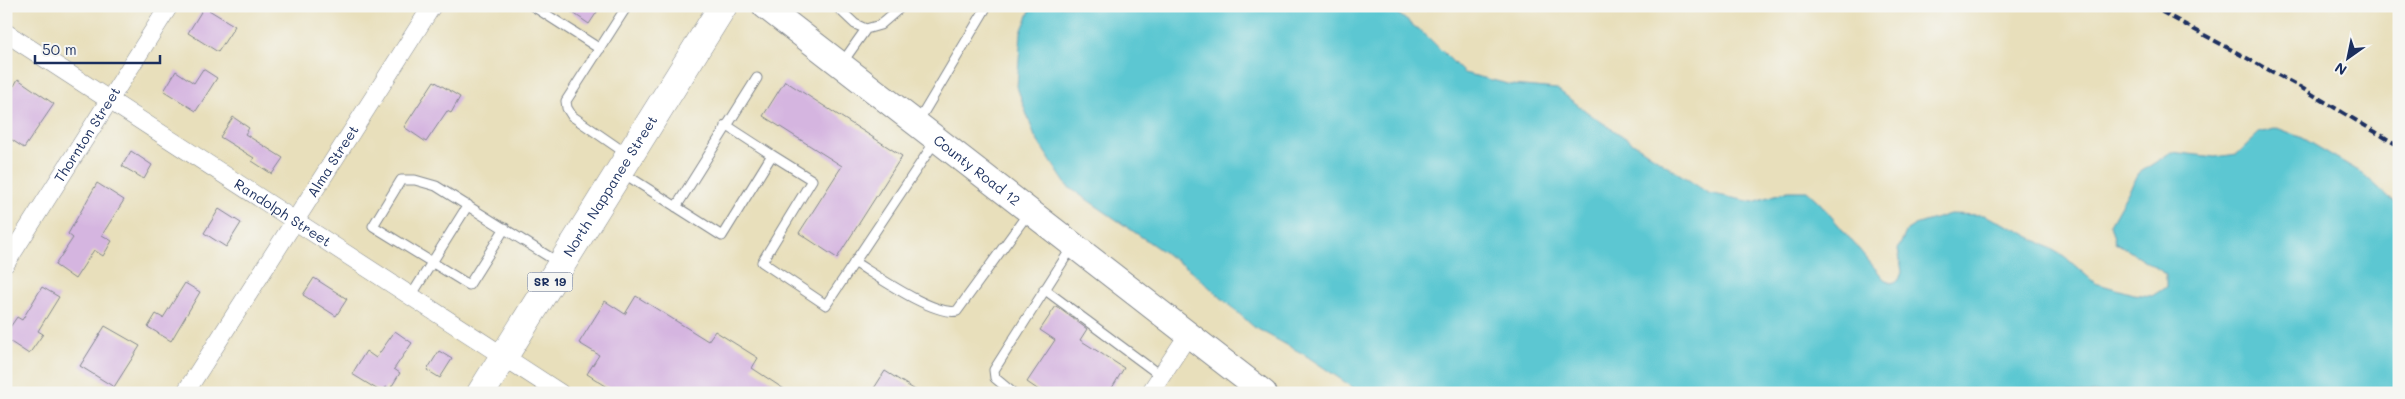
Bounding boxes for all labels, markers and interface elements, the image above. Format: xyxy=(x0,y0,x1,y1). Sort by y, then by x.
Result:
scale bar xyxy=(35,32,160,64)
north arrow xyxy=(2322,32,2372,82)
text: 50 m xyxy=(42,39,77,59)
text: N xyxy=(2331,58,2350,80)
street label: Thornton Street xyxy=(49,83,125,186)
street label: North Nappanee Street xyxy=(559,111,661,260)
street label: Alma Street xyxy=(302,121,363,201)
street label: County Road 12 xyxy=(930,130,1024,210)
street label: Randolph Street xyxy=(231,174,335,251)
road number: SR 19 xyxy=(528,272,572,292)

